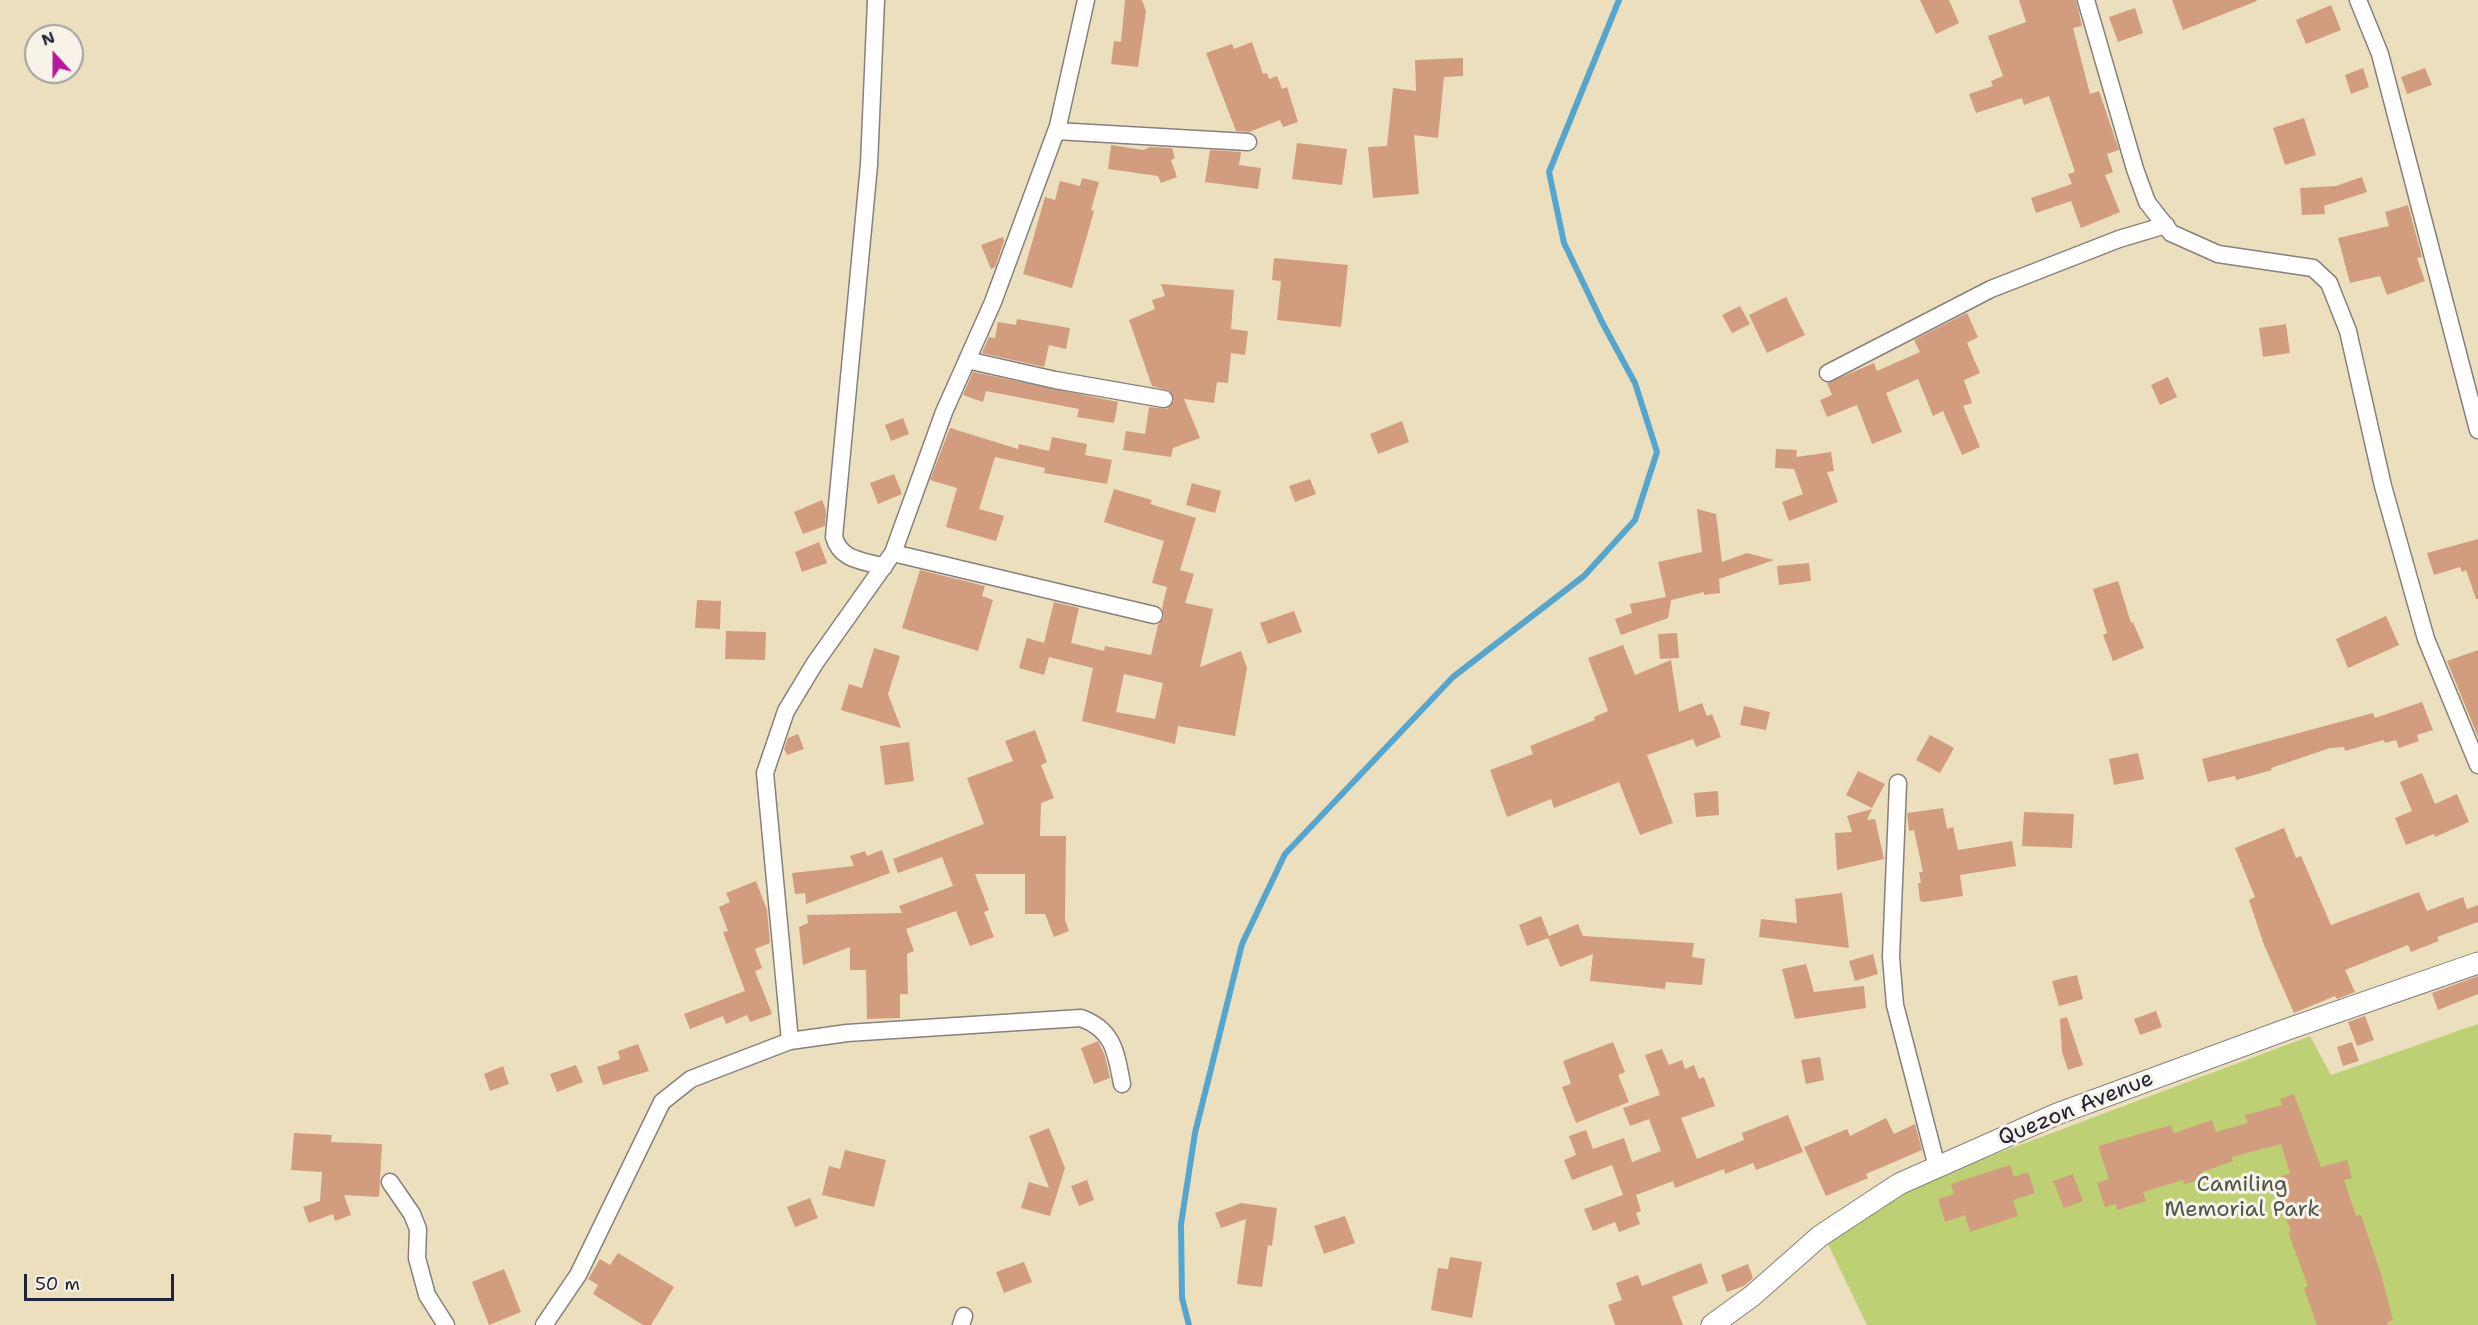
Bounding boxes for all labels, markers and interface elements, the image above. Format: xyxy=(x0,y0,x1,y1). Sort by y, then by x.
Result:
north arrow xyxy=(24,24,84,84)
text: N xyxy=(38,27,58,51)
street label: Quezon Avenue xyxy=(1995,1066,2157,1152)
park label: Camiling Memorial Park xyxy=(2164,1172,2320,1224)
scale bar xyxy=(27,1262,177,1300)
text: 50 m xyxy=(35,1272,80,1296)

